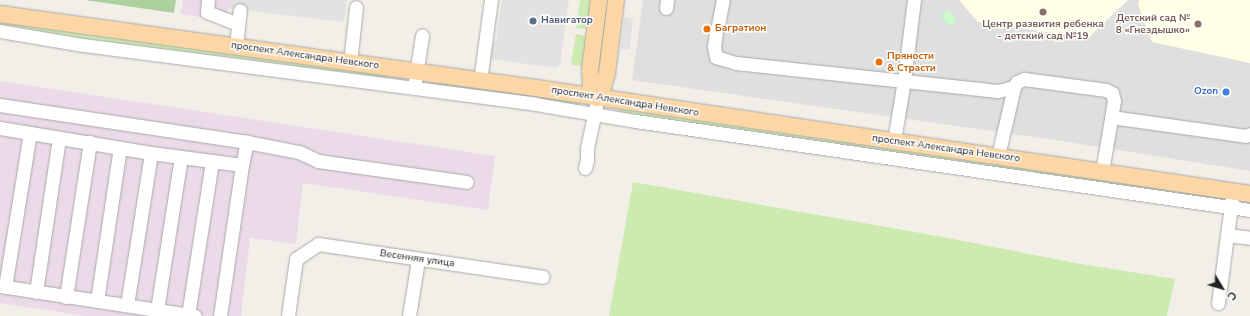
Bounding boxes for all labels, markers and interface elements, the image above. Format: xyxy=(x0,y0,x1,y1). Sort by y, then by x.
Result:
marker: Центр развития ребенка - детский сад №19 xyxy=(1038,7,1048,17)
place label: Детский сад № 8 «Гнездышко» xyxy=(1116,12,1190,36)
place label: Навигатор xyxy=(541,15,593,27)
marker: Навигатор xyxy=(528,16,538,26)
place label: Центр развития ребенка - детский сад №19 xyxy=(982,18,1104,42)
marker: Детский сад № 8 «Гнездышко» xyxy=(1193,19,1203,29)
place label: Багратион xyxy=(715,23,766,35)
marker: Багратион xyxy=(702,24,712,34)
street label: проспект Александра Невского xyxy=(230,40,380,72)
place label: Пряности & Страсти xyxy=(887,50,936,74)
marker: Пряности & Страсти xyxy=(874,57,884,67)
street label: проспект Александра Невского xyxy=(550,84,700,120)
place label: Ozon xyxy=(1194,86,1218,98)
marker: Ozon xyxy=(1221,87,1231,97)
street label: проспект Александра Невского xyxy=(871,133,1021,165)
street label: Весенняя улица xyxy=(379,248,455,270)
north arrow xyxy=(1202,268,1242,308)
text: С xyxy=(1224,288,1240,303)

